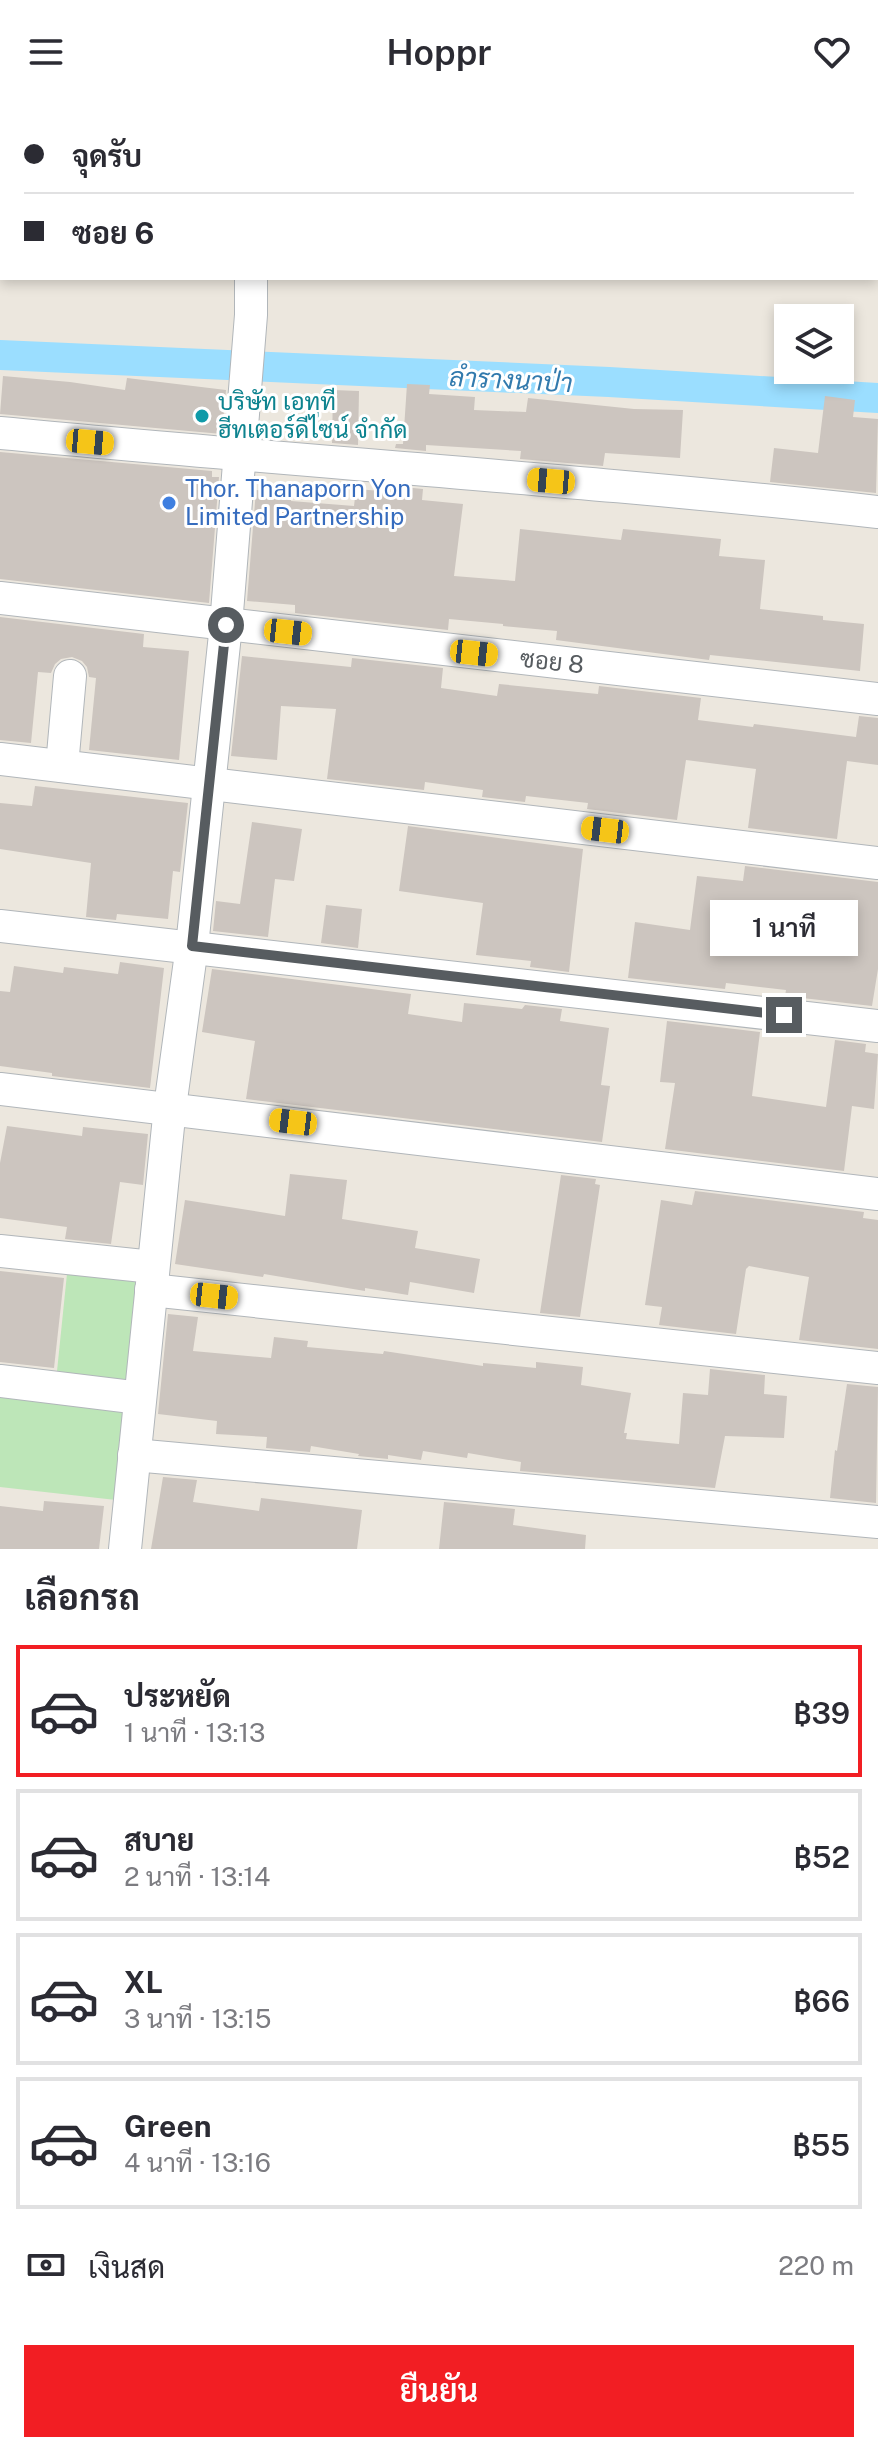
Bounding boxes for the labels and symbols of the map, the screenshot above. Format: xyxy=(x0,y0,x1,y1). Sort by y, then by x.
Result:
water label: ลำรางนาป่า xyxy=(449,361,574,398)
place label: บริษัท เอทูที ฮีทเตอร์ดีไซน์ จำกัด xyxy=(218,387,408,443)
marker: บริษัท เอทูที ฮีทเตอร์ดีไซน์ จำกัด xyxy=(193,407,211,425)
car xyxy=(65,428,115,456)
car xyxy=(526,467,576,495)
place label: Thor. Thanaporn Yon Limited Partnership xyxy=(185,474,411,530)
marker: Thor. Thanaporn Yon Limited Partnership xyxy=(160,494,178,512)
route start xyxy=(208,607,244,643)
car xyxy=(263,618,313,646)
car xyxy=(449,639,499,667)
street label: ซอย 8 xyxy=(519,644,585,678)
car xyxy=(580,815,630,845)
callout: 1 นาที xyxy=(710,899,858,955)
route end xyxy=(766,997,802,1033)
car xyxy=(268,1107,318,1137)
car xyxy=(189,1282,239,1310)

